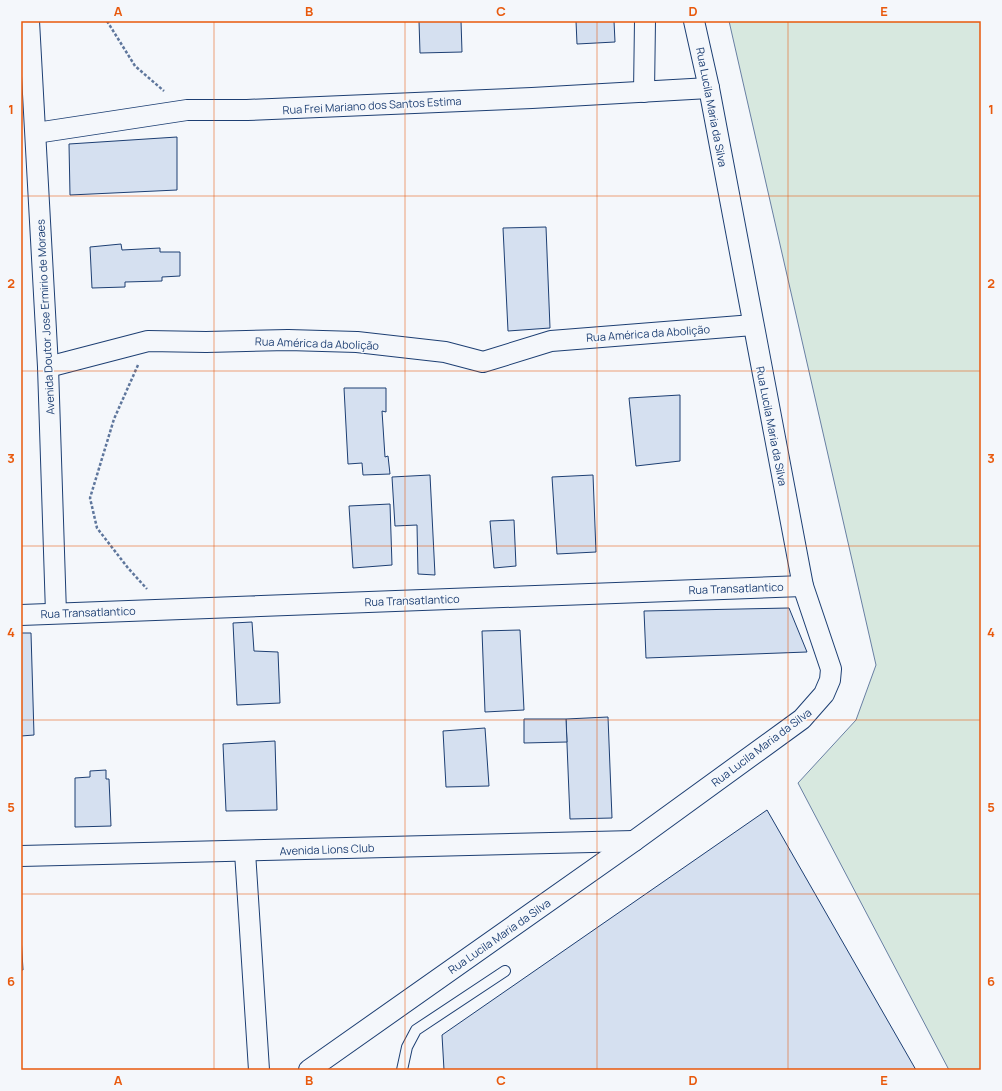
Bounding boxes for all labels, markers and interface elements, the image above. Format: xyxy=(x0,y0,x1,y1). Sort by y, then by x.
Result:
text: A xyxy=(114,2,123,20)
text: B xyxy=(305,2,313,20)
text: C xyxy=(496,2,506,20)
text: D xyxy=(688,2,698,20)
text: E xyxy=(880,2,888,20)
street label: Rua Lucila Maria da Silva xyxy=(693,46,731,168)
street label: Rua Frei Mariano dos Santos Estima xyxy=(282,93,462,117)
text: 1 xyxy=(8,100,14,118)
text: 1 xyxy=(988,100,994,118)
street label: Avenida Doutor Jose Ermirio de Moraes xyxy=(32,219,58,415)
text: 2 xyxy=(7,274,15,292)
text: 2 xyxy=(987,274,995,292)
street label: Rua América da Abolição xyxy=(586,321,711,345)
street label: Rua América da Abolição xyxy=(255,333,380,353)
street label: Rua Lucila Maria da Silva xyxy=(753,365,791,487)
text: 3 xyxy=(7,449,15,467)
text: 3 xyxy=(987,449,995,467)
street label: Rua Transatlantico xyxy=(688,579,784,597)
street label: Rua Transatlantico xyxy=(364,591,460,609)
street label: Rua Transatlantico xyxy=(40,603,136,621)
text: 4 xyxy=(7,623,15,641)
text: 4 xyxy=(987,623,995,641)
street label: Rua Lucila Maria da Silva xyxy=(708,704,814,790)
text: 5 xyxy=(7,798,15,816)
text: 5 xyxy=(987,798,995,816)
street label: Avenida Lions Club xyxy=(279,840,375,858)
street label: Rua Lucila Maria da Silva xyxy=(445,895,553,977)
text: 6 xyxy=(7,972,15,990)
text: 6 xyxy=(987,972,995,990)
text: A xyxy=(114,1071,123,1089)
text: B xyxy=(305,1071,313,1089)
text: C xyxy=(496,1071,506,1089)
text: D xyxy=(688,1071,698,1089)
text: E xyxy=(880,1071,888,1089)

